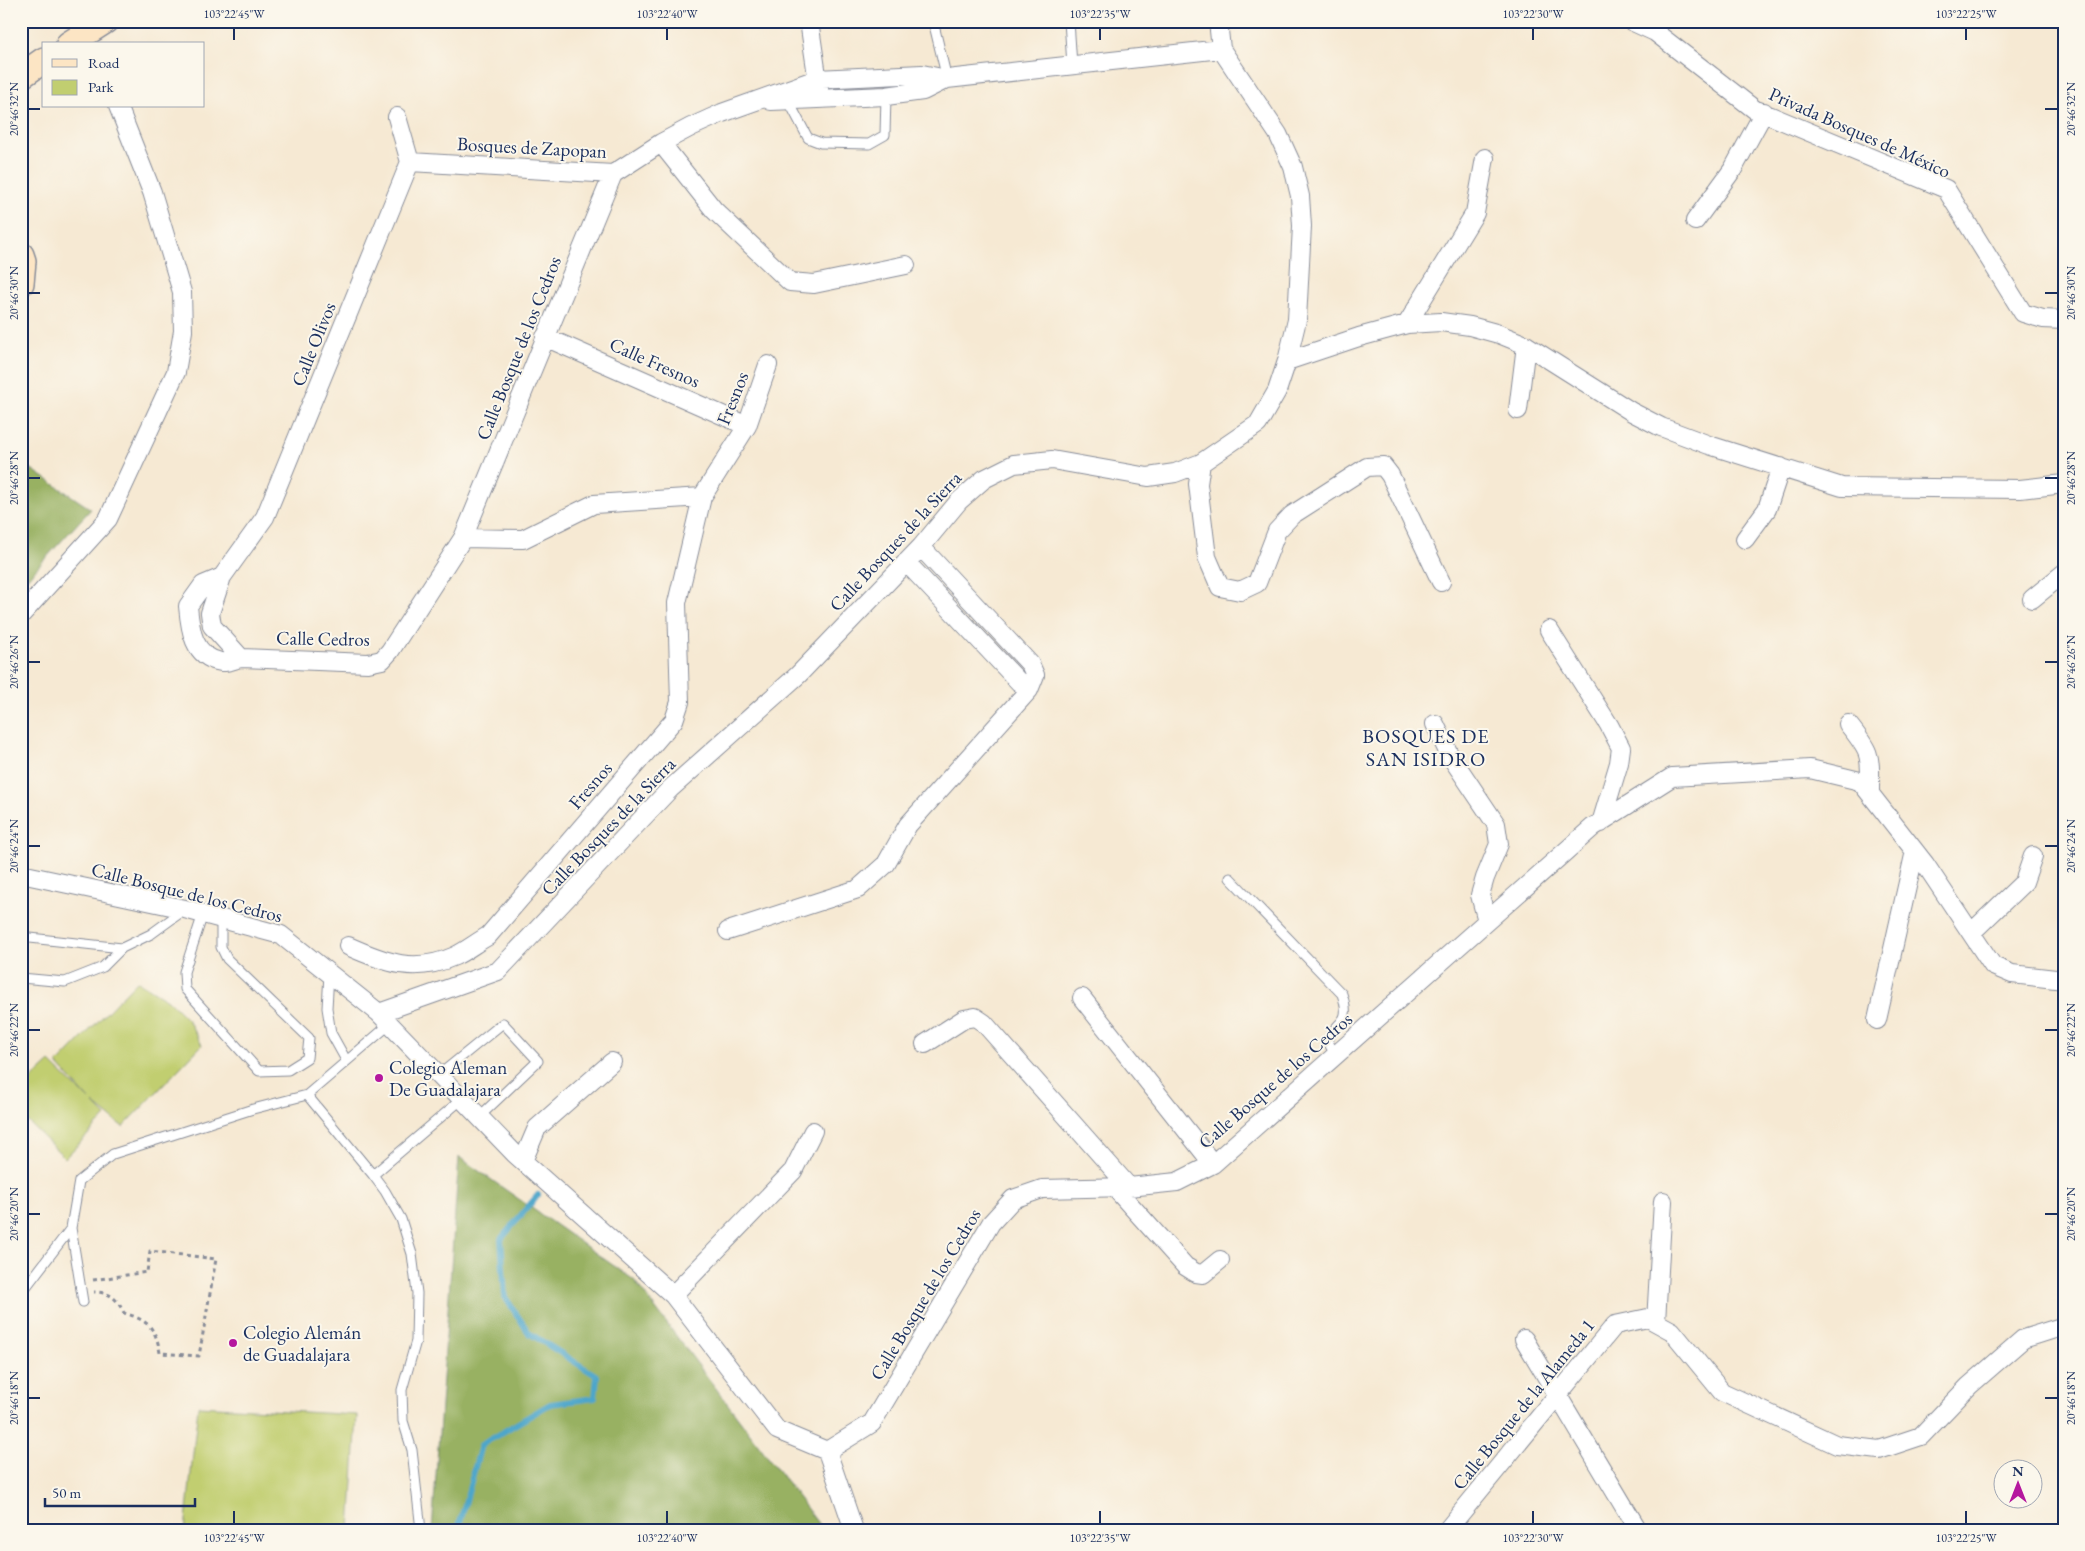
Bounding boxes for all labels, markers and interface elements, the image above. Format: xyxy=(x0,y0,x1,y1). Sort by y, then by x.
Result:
text: 103°22'45"W xyxy=(203,6,266,22)
text: 103°22'40"W xyxy=(636,6,699,22)
text: 103°22'35"W xyxy=(1069,6,1132,22)
text: 103°22'30"W xyxy=(1502,6,1565,22)
text: 103°22'25"W xyxy=(1935,6,1998,22)
legend xyxy=(42,42,205,108)
text: Road xyxy=(88,53,120,72)
text: Park xyxy=(88,77,115,96)
street label: Privada Bosques de México xyxy=(1765,81,1955,184)
text: 20°46'32"N xyxy=(6,82,22,136)
text: 20°46'32"N xyxy=(2063,82,2079,136)
street label: Bosques de Zapopan xyxy=(456,131,608,164)
street label: Calle Bosque de los Cedros xyxy=(470,253,567,444)
text: 20°46'30"N xyxy=(6,266,22,320)
text: 20°46'30"N xyxy=(2063,266,2079,320)
street label: Calle Olivos xyxy=(285,298,342,390)
street label: Calle Fresnos xyxy=(606,331,704,394)
street label: Fresnos xyxy=(711,368,754,428)
text: 20°46'28"N xyxy=(6,451,22,505)
text: 20°46'28"N xyxy=(2063,451,2079,505)
street label: Calle Bosques de la Sierra xyxy=(824,465,967,617)
street label: Calle Cedros xyxy=(276,625,370,652)
text: 20°46'26"N xyxy=(6,635,22,689)
text: 20°46'26"N xyxy=(2063,635,2079,689)
district label: BOSQUES DE SAN ISIDRO xyxy=(1362,723,1490,772)
street label: Calle Bosques de la Sierra xyxy=(536,751,681,901)
street label: Fresnos xyxy=(563,756,618,814)
text: 20°46'24"N xyxy=(6,819,22,873)
text: 20°46'24"N xyxy=(2063,819,2079,873)
street label: Calle Bosque de los Cedros xyxy=(89,857,285,928)
text: 20°46'22"N xyxy=(6,1003,22,1057)
text: 20°46'22"N xyxy=(2063,1003,2079,1057)
street label: Calle Bosque de los Cedros xyxy=(1193,1007,1358,1154)
place label: Colegio Aleman De Guadalajara xyxy=(389,1055,507,1102)
marker: Colegio Aleman De Guadalajara xyxy=(373,1072,385,1084)
text: 20°46'20"N xyxy=(6,1187,22,1241)
text: 20°46'20"N xyxy=(2063,1187,2079,1241)
street label: Calle Bosque de los Cedros xyxy=(864,1204,987,1385)
street label: Calle Bosque de la Alameda 1 xyxy=(1447,1314,1600,1495)
place label: Colegio Alemán de Guadalajara xyxy=(243,1320,361,1367)
marker: Colegio Alemán de Guadalajara xyxy=(227,1337,239,1349)
text: 20°46'18"N xyxy=(6,1371,22,1425)
text: 20°46'18"N xyxy=(2063,1371,2079,1425)
north arrow xyxy=(1992,1458,2042,1508)
text: N xyxy=(2012,1462,2024,1480)
scale bar xyxy=(45,1476,195,1508)
text: 50 m xyxy=(52,1483,81,1502)
text: 103°22'45"W xyxy=(203,1530,266,1546)
text: 103°22'40"W xyxy=(636,1530,699,1546)
text: 103°22'35"W xyxy=(1069,1530,1132,1546)
text: 103°22'30"W xyxy=(1502,1530,1565,1546)
text: 103°22'25"W xyxy=(1935,1530,1998,1546)

